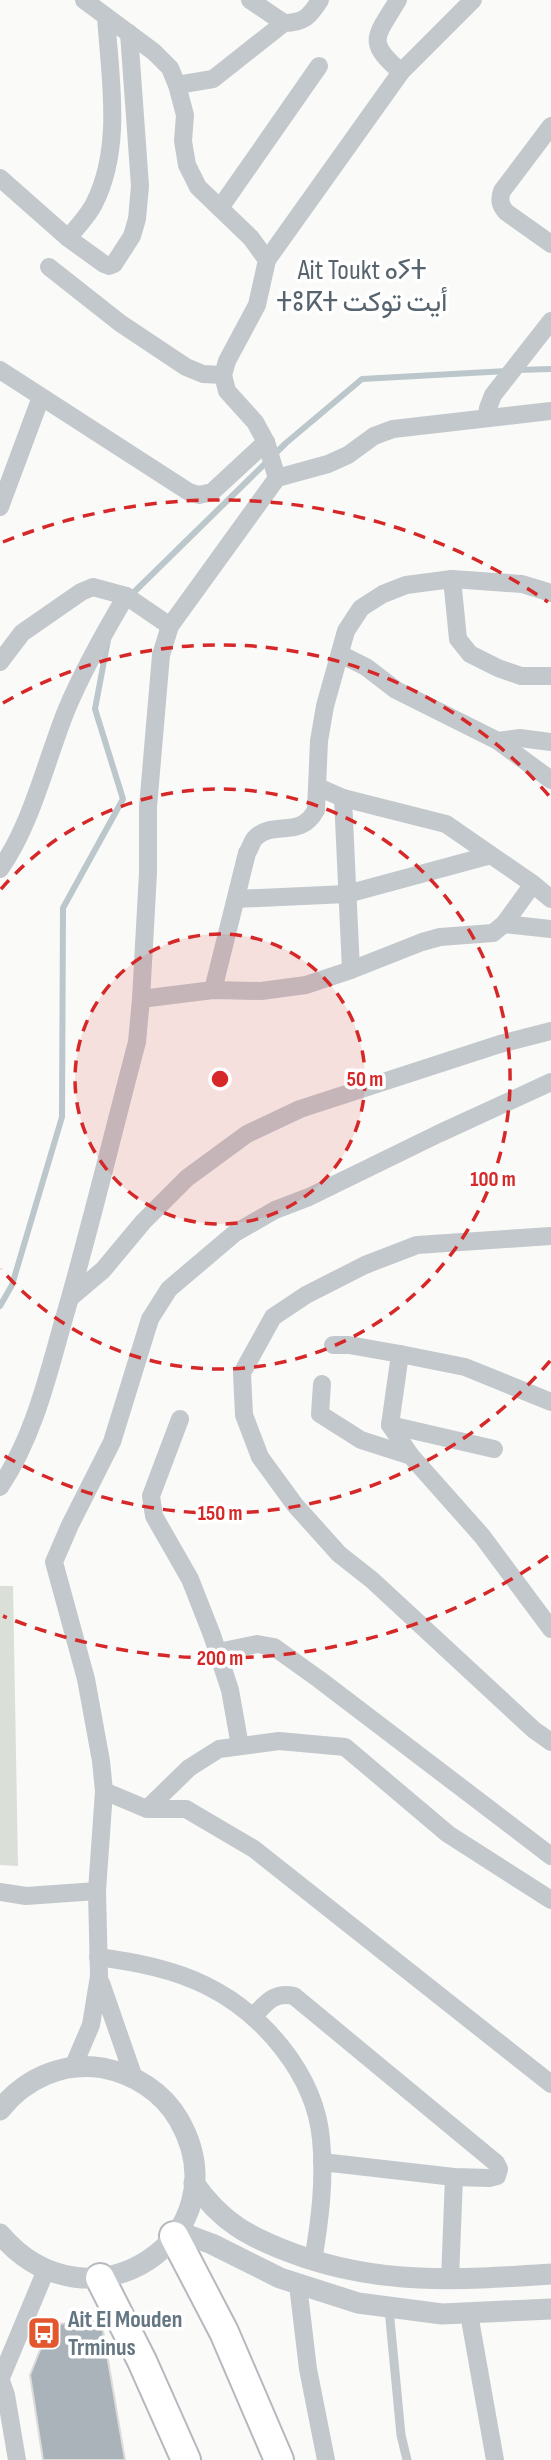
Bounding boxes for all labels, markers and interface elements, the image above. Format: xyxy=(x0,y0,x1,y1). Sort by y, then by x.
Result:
district label: Ait Toukt ⴰⵢⵜ ⵜⵓⴽⵜ أيت توكت xyxy=(276,254,448,319)
centre of rings xyxy=(208,1067,232,1091)
text: 50 m xyxy=(347,1067,383,1092)
text: 100 m xyxy=(470,1167,516,1192)
text: 150 m xyxy=(198,1501,242,1526)
text: 200 m xyxy=(197,1646,243,1671)
place label: Ait El Mouden Trminus xyxy=(67,2305,183,2362)
bus stop icon: Ait El Mouden Trminus xyxy=(25,2314,63,2352)

